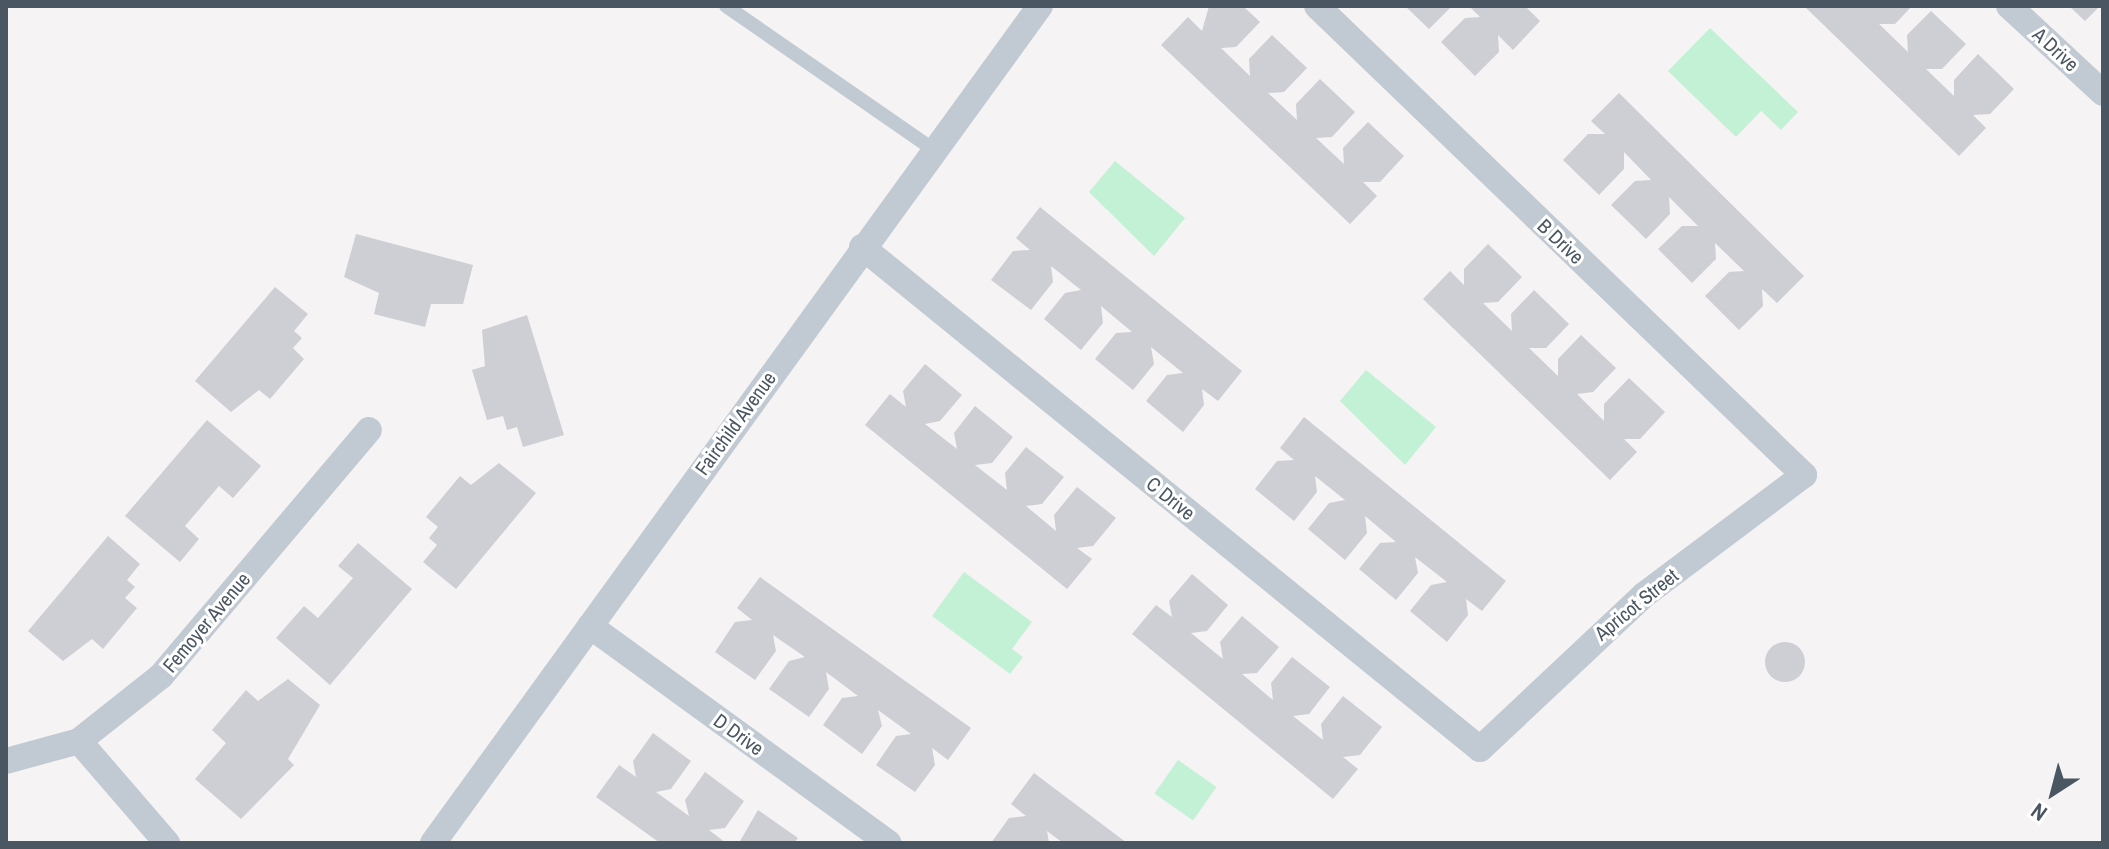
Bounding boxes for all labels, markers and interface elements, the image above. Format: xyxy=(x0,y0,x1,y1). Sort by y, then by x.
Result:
street label: A Drive xyxy=(2028,22,2084,76)
street label: B Drive xyxy=(1533,213,1589,269)
street label: Fairchild Avenue xyxy=(689,366,781,480)
street label: C Drive xyxy=(1142,471,1200,525)
street label: Apricot Street xyxy=(1589,563,1683,645)
street label: Femoyer Avenue xyxy=(157,567,255,677)
street label: D Drive xyxy=(709,708,769,760)
north arrow xyxy=(2013,753,2093,833)
text: N xyxy=(2025,796,2053,828)

